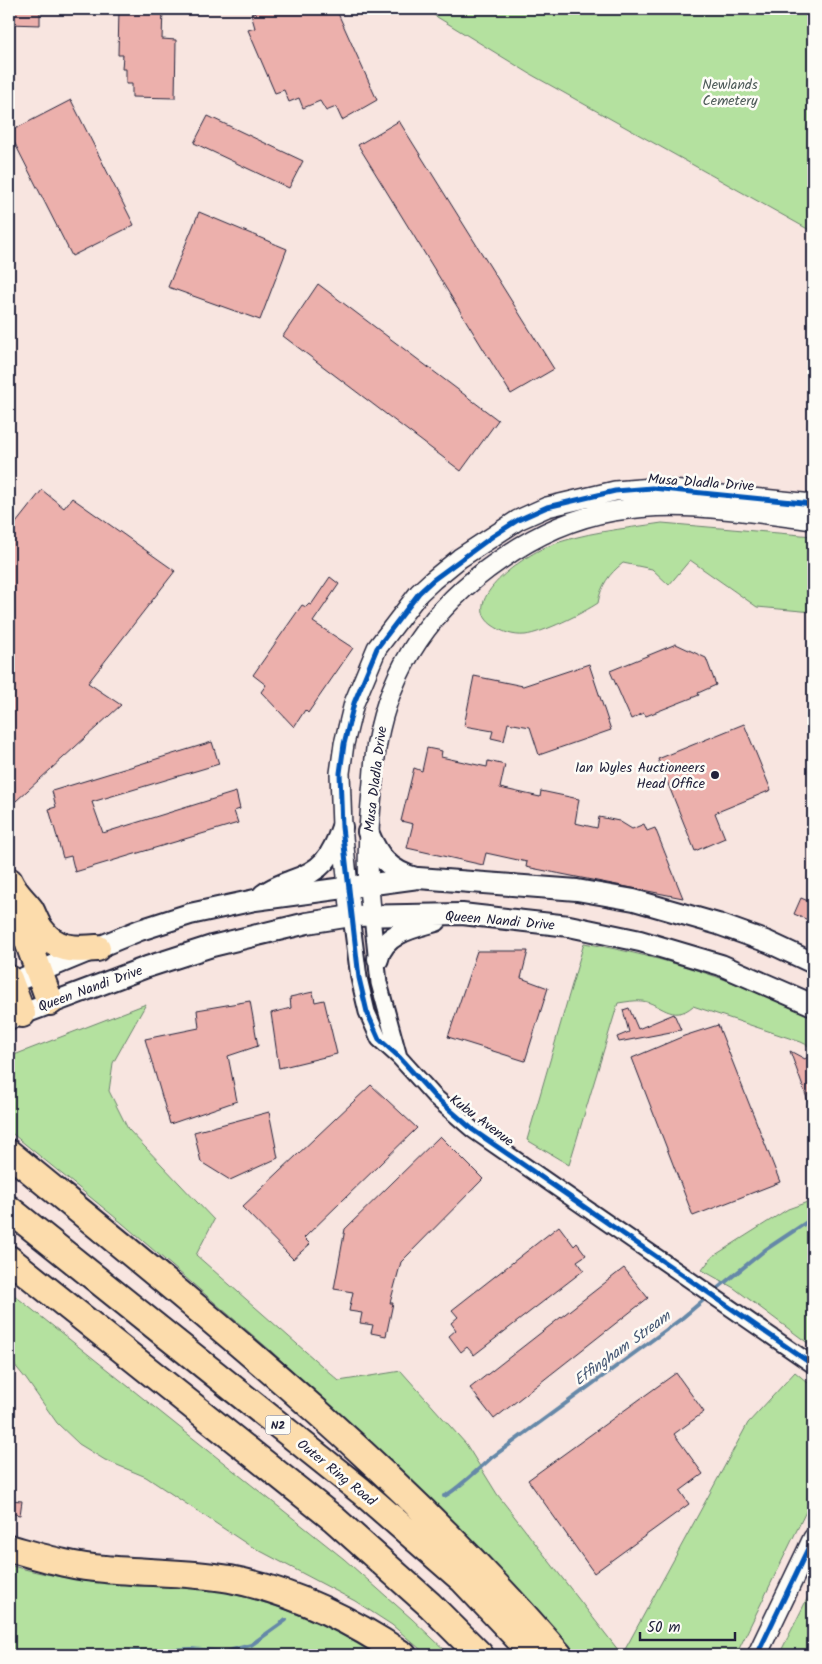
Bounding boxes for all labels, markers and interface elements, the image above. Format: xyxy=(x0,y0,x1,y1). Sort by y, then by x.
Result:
park label: Newlands Cemetery xyxy=(702,74,758,112)
street label: Musa Dladla Drive xyxy=(647,468,756,498)
street label: Musa Dladla Drive xyxy=(359,724,394,833)
place label: Ian Wyles Auctioneers Head Office xyxy=(575,757,706,795)
marker: Ian Wyles Auctioneers Head Office xyxy=(709,769,721,781)
street label: Queen Nandi Drive xyxy=(444,905,556,937)
street label: Queen Nandi Drive xyxy=(35,960,146,1018)
street label: Kubu Avenue xyxy=(444,1089,519,1153)
water label: Effingham Stream xyxy=(569,1305,677,1392)
road number: N2 xyxy=(266,1416,290,1434)
street label: Outer Ring Road xyxy=(292,1434,382,1512)
scale bar xyxy=(640,1609,734,1641)
text: 50 m xyxy=(647,1616,681,1640)

